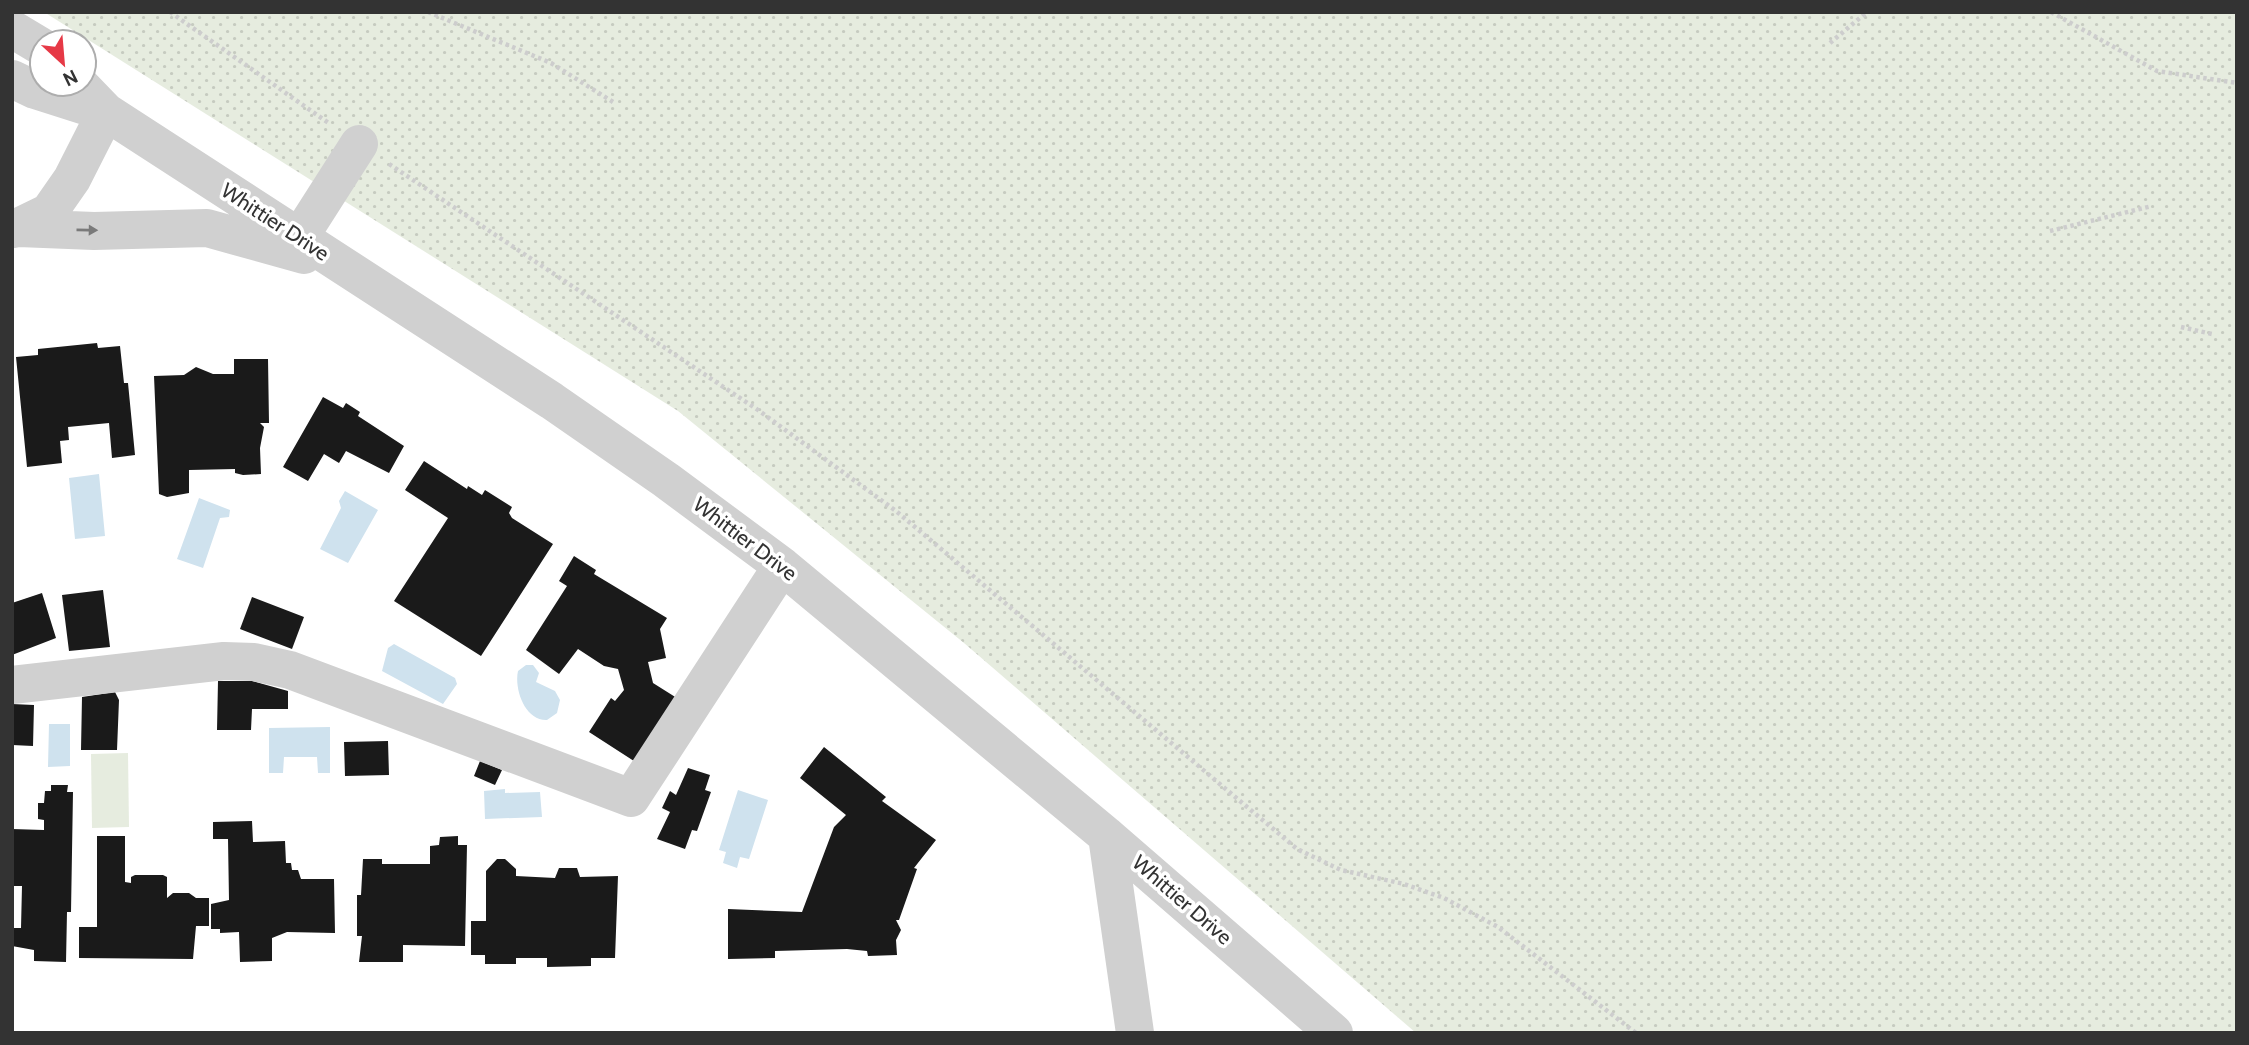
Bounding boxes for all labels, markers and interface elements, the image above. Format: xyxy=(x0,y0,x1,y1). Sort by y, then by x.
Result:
north arrow xyxy=(28,28,98,98)
text: N xyxy=(59,65,81,91)
street label: Whittier Drive xyxy=(217,177,334,266)
one-way arrow xyxy=(76,224,98,236)
street label: Whittier Drive xyxy=(688,491,802,586)
street label: Whittier Drive xyxy=(1128,850,1237,950)

